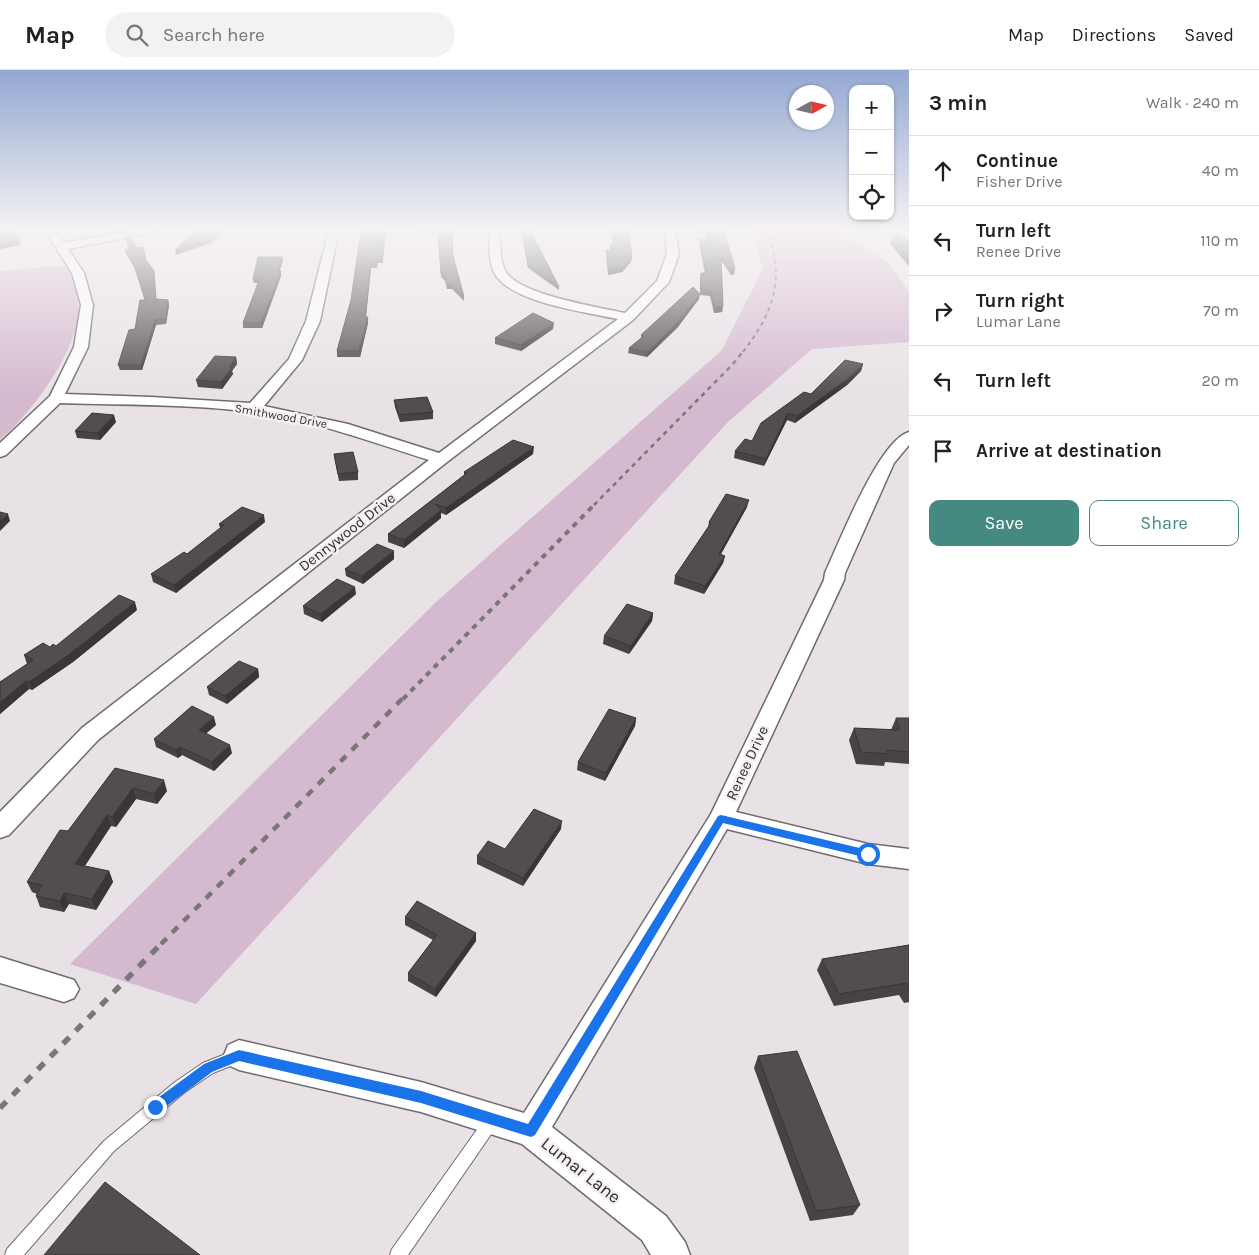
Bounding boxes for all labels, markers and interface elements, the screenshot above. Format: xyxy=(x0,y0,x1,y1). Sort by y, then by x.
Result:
search box xyxy=(105,12,455,57)
text: Map xyxy=(25,21,75,49)
icon: search xyxy=(123,21,151,49)
text: Search here xyxy=(163,24,265,46)
text: Map xyxy=(1008,24,1044,46)
text: Directions xyxy=(1072,24,1156,46)
text: Saved xyxy=(1184,24,1234,46)
north arrow xyxy=(789,85,834,130)
map controls xyxy=(849,85,894,220)
button: + xyxy=(849,85,894,130)
text: 3 min xyxy=(929,91,987,115)
text: Walk · 240 m xyxy=(1146,93,1239,112)
button: − xyxy=(849,130,894,175)
text: Continue xyxy=(976,150,1058,172)
icon: ahead xyxy=(929,157,957,185)
text: 40 m xyxy=(1202,161,1239,180)
text: Fisher Drive xyxy=(976,172,1062,191)
button: locate xyxy=(849,175,894,220)
text: Turn left xyxy=(976,220,1051,242)
icon: left xyxy=(929,227,957,255)
text: 110 m xyxy=(1200,231,1239,250)
text: Renee Drive xyxy=(976,242,1061,261)
text: Turn right xyxy=(976,290,1065,312)
icon: right xyxy=(929,297,957,325)
text: 70 m xyxy=(1203,301,1239,320)
text: Lumar Lane xyxy=(976,312,1061,331)
icon: left xyxy=(929,367,957,395)
text: Turn left xyxy=(976,370,1051,392)
text: 20 m xyxy=(1201,371,1239,390)
street label: Smithwood Drive xyxy=(234,401,328,431)
icon: arrive xyxy=(929,437,957,465)
text: Arrive at destination xyxy=(976,440,1162,462)
street label: Dennywood Drive xyxy=(295,489,399,575)
button: Save xyxy=(929,500,1079,546)
button: Share xyxy=(1089,500,1239,546)
street label: Renee Drive xyxy=(722,723,772,803)
route start xyxy=(857,843,880,866)
route end xyxy=(144,1096,167,1119)
street label: Lumar Lane xyxy=(537,1132,625,1208)

